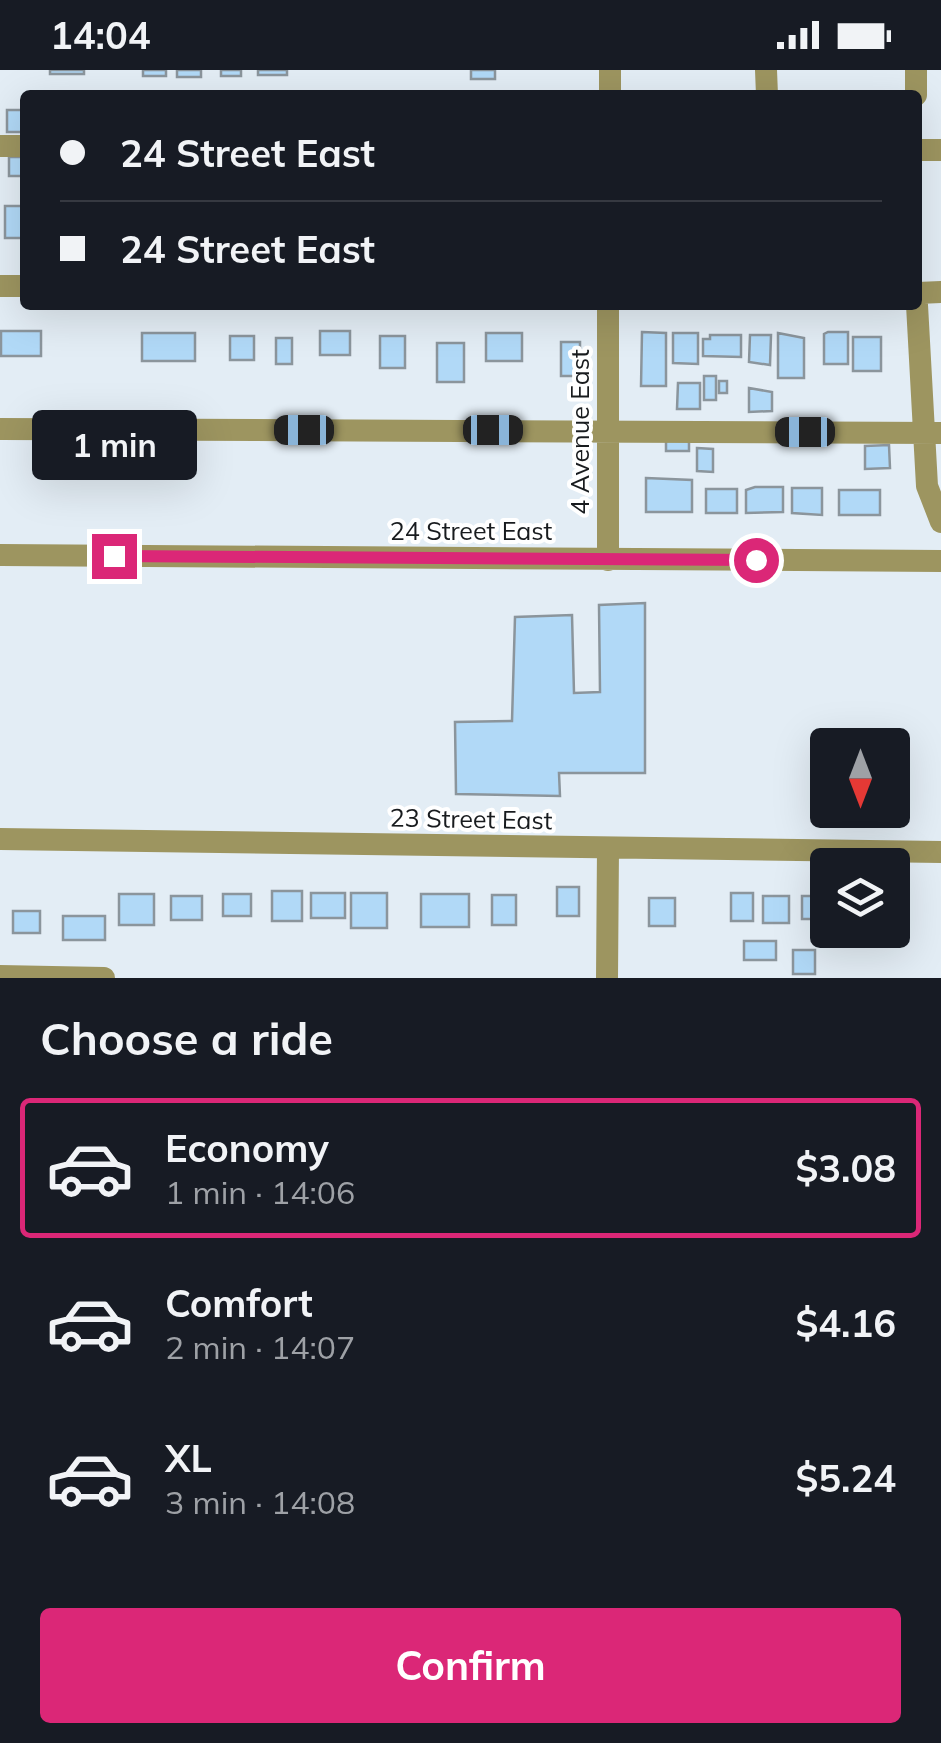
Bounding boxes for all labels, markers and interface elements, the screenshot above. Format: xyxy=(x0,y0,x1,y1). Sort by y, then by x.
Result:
text: 14:04 xyxy=(50,11,151,59)
text: 24 Street East xyxy=(120,129,375,177)
text: 24 Street East xyxy=(120,225,375,273)
street label: 4 Avenue East xyxy=(564,349,595,515)
callout: 1 min xyxy=(32,411,196,481)
car xyxy=(274,415,334,445)
car xyxy=(463,415,523,445)
car xyxy=(775,417,835,447)
text: 1 min xyxy=(72,425,157,465)
street label: 24 Street East xyxy=(390,515,553,546)
route end xyxy=(92,534,137,579)
route start xyxy=(734,538,779,583)
north arrow xyxy=(810,728,910,828)
map controls xyxy=(810,728,910,948)
street label: 23 Street East xyxy=(389,802,553,835)
button: layers xyxy=(810,848,910,948)
text: Choose a ride xyxy=(40,1010,333,1066)
icon: car xyxy=(45,1123,135,1213)
text: Economy xyxy=(165,1124,329,1172)
text: $3.08 xyxy=(795,1144,896,1192)
text: 1 min · 14:06 xyxy=(165,1172,355,1212)
icon: car xyxy=(45,1278,135,1368)
text: Comfort xyxy=(165,1279,313,1327)
text: $4.16 xyxy=(795,1299,896,1347)
text: 2 min · 14:07 xyxy=(165,1327,355,1367)
icon: car xyxy=(45,1433,135,1523)
text: XL xyxy=(165,1434,212,1482)
text: $5.24 xyxy=(795,1454,896,1502)
text: 3 min · 14:08 xyxy=(165,1482,355,1522)
button: Confirm xyxy=(40,1608,901,1723)

